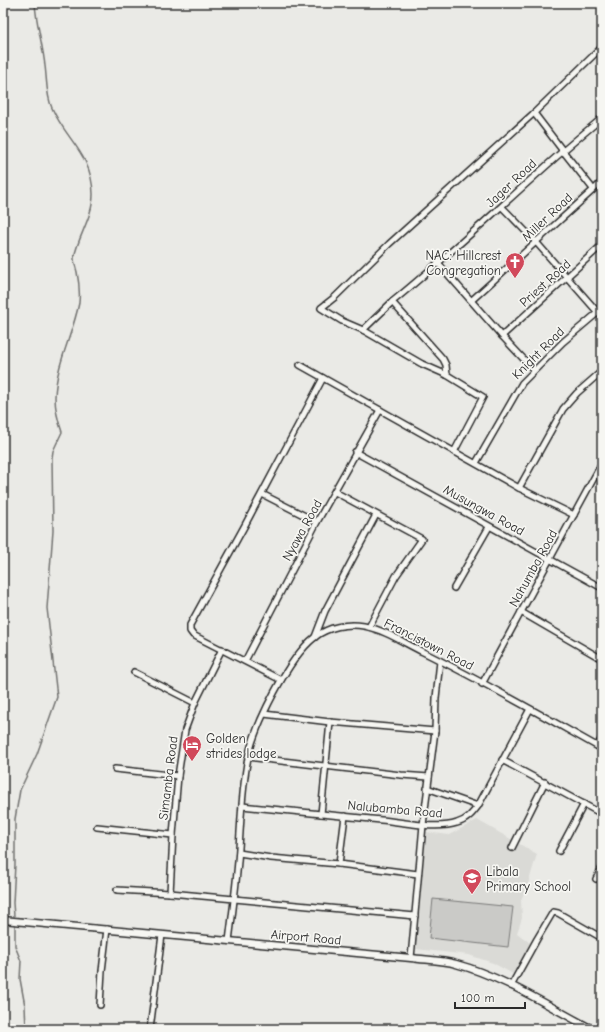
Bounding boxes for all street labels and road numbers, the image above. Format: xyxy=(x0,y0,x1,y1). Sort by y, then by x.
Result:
street label: Jager Road xyxy=(483,156,539,210)
street label: Miller Road xyxy=(519,190,575,244)
street label: Priest Road xyxy=(516,256,574,310)
street label: Knight Road xyxy=(509,324,567,382)
street label: Musungwa Road xyxy=(441,482,527,538)
street label: Nyawa Road xyxy=(279,497,325,563)
street label: Nahumba Road xyxy=(506,527,560,609)
street label: Francistown Road xyxy=(382,615,476,673)
street label: Simamba Road xyxy=(155,735,181,821)
street label: Nalubamba Road xyxy=(347,797,443,821)
street label: Airport Road xyxy=(270,926,342,948)

